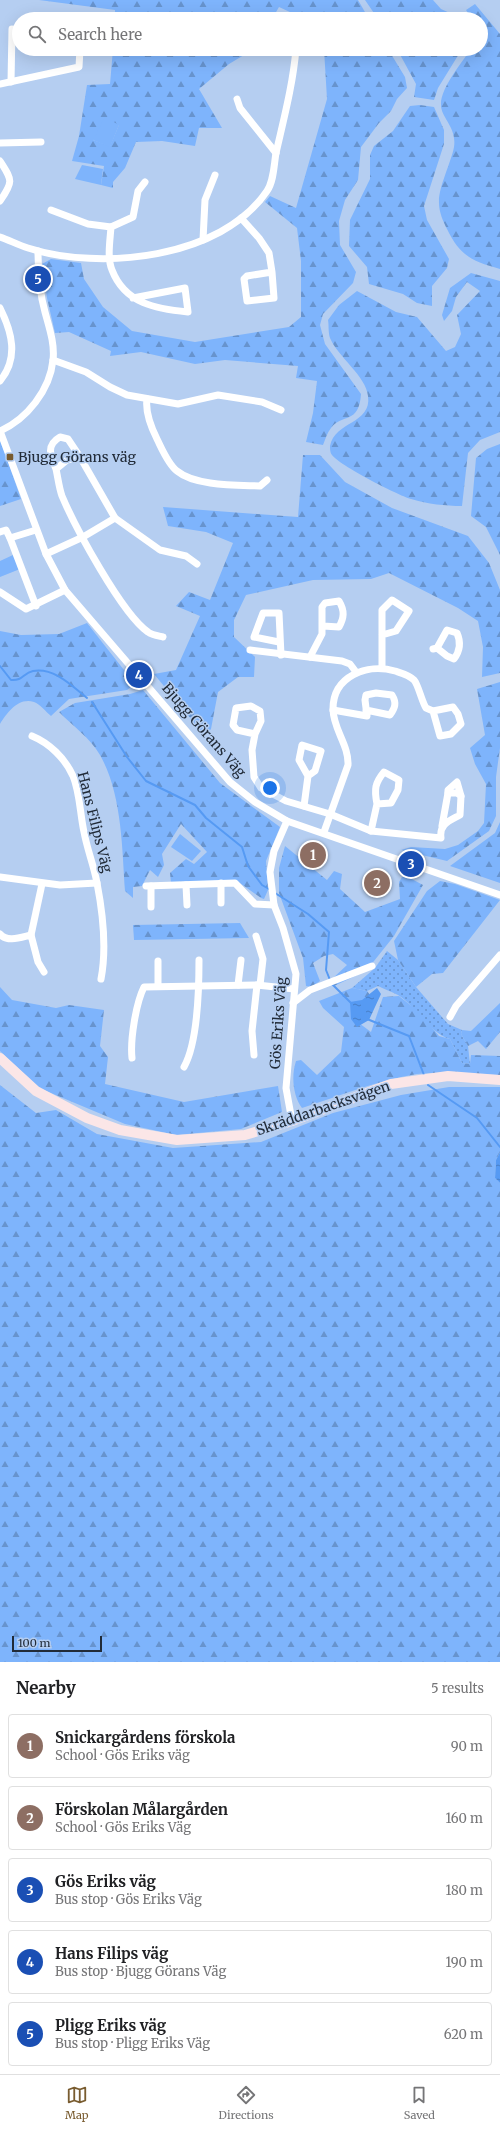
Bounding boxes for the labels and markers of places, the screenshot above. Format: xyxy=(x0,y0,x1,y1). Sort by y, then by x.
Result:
pin: 5 xyxy=(25,264,51,294)
place label: Bjugg Görans väg xyxy=(18,448,136,466)
marker: Bjugg Görans väg xyxy=(5,452,15,462)
pin: 4 xyxy=(126,660,152,690)
pin: 1 xyxy=(300,840,326,870)
pin: 3 xyxy=(398,849,424,879)
pin: 2 xyxy=(364,868,390,898)

